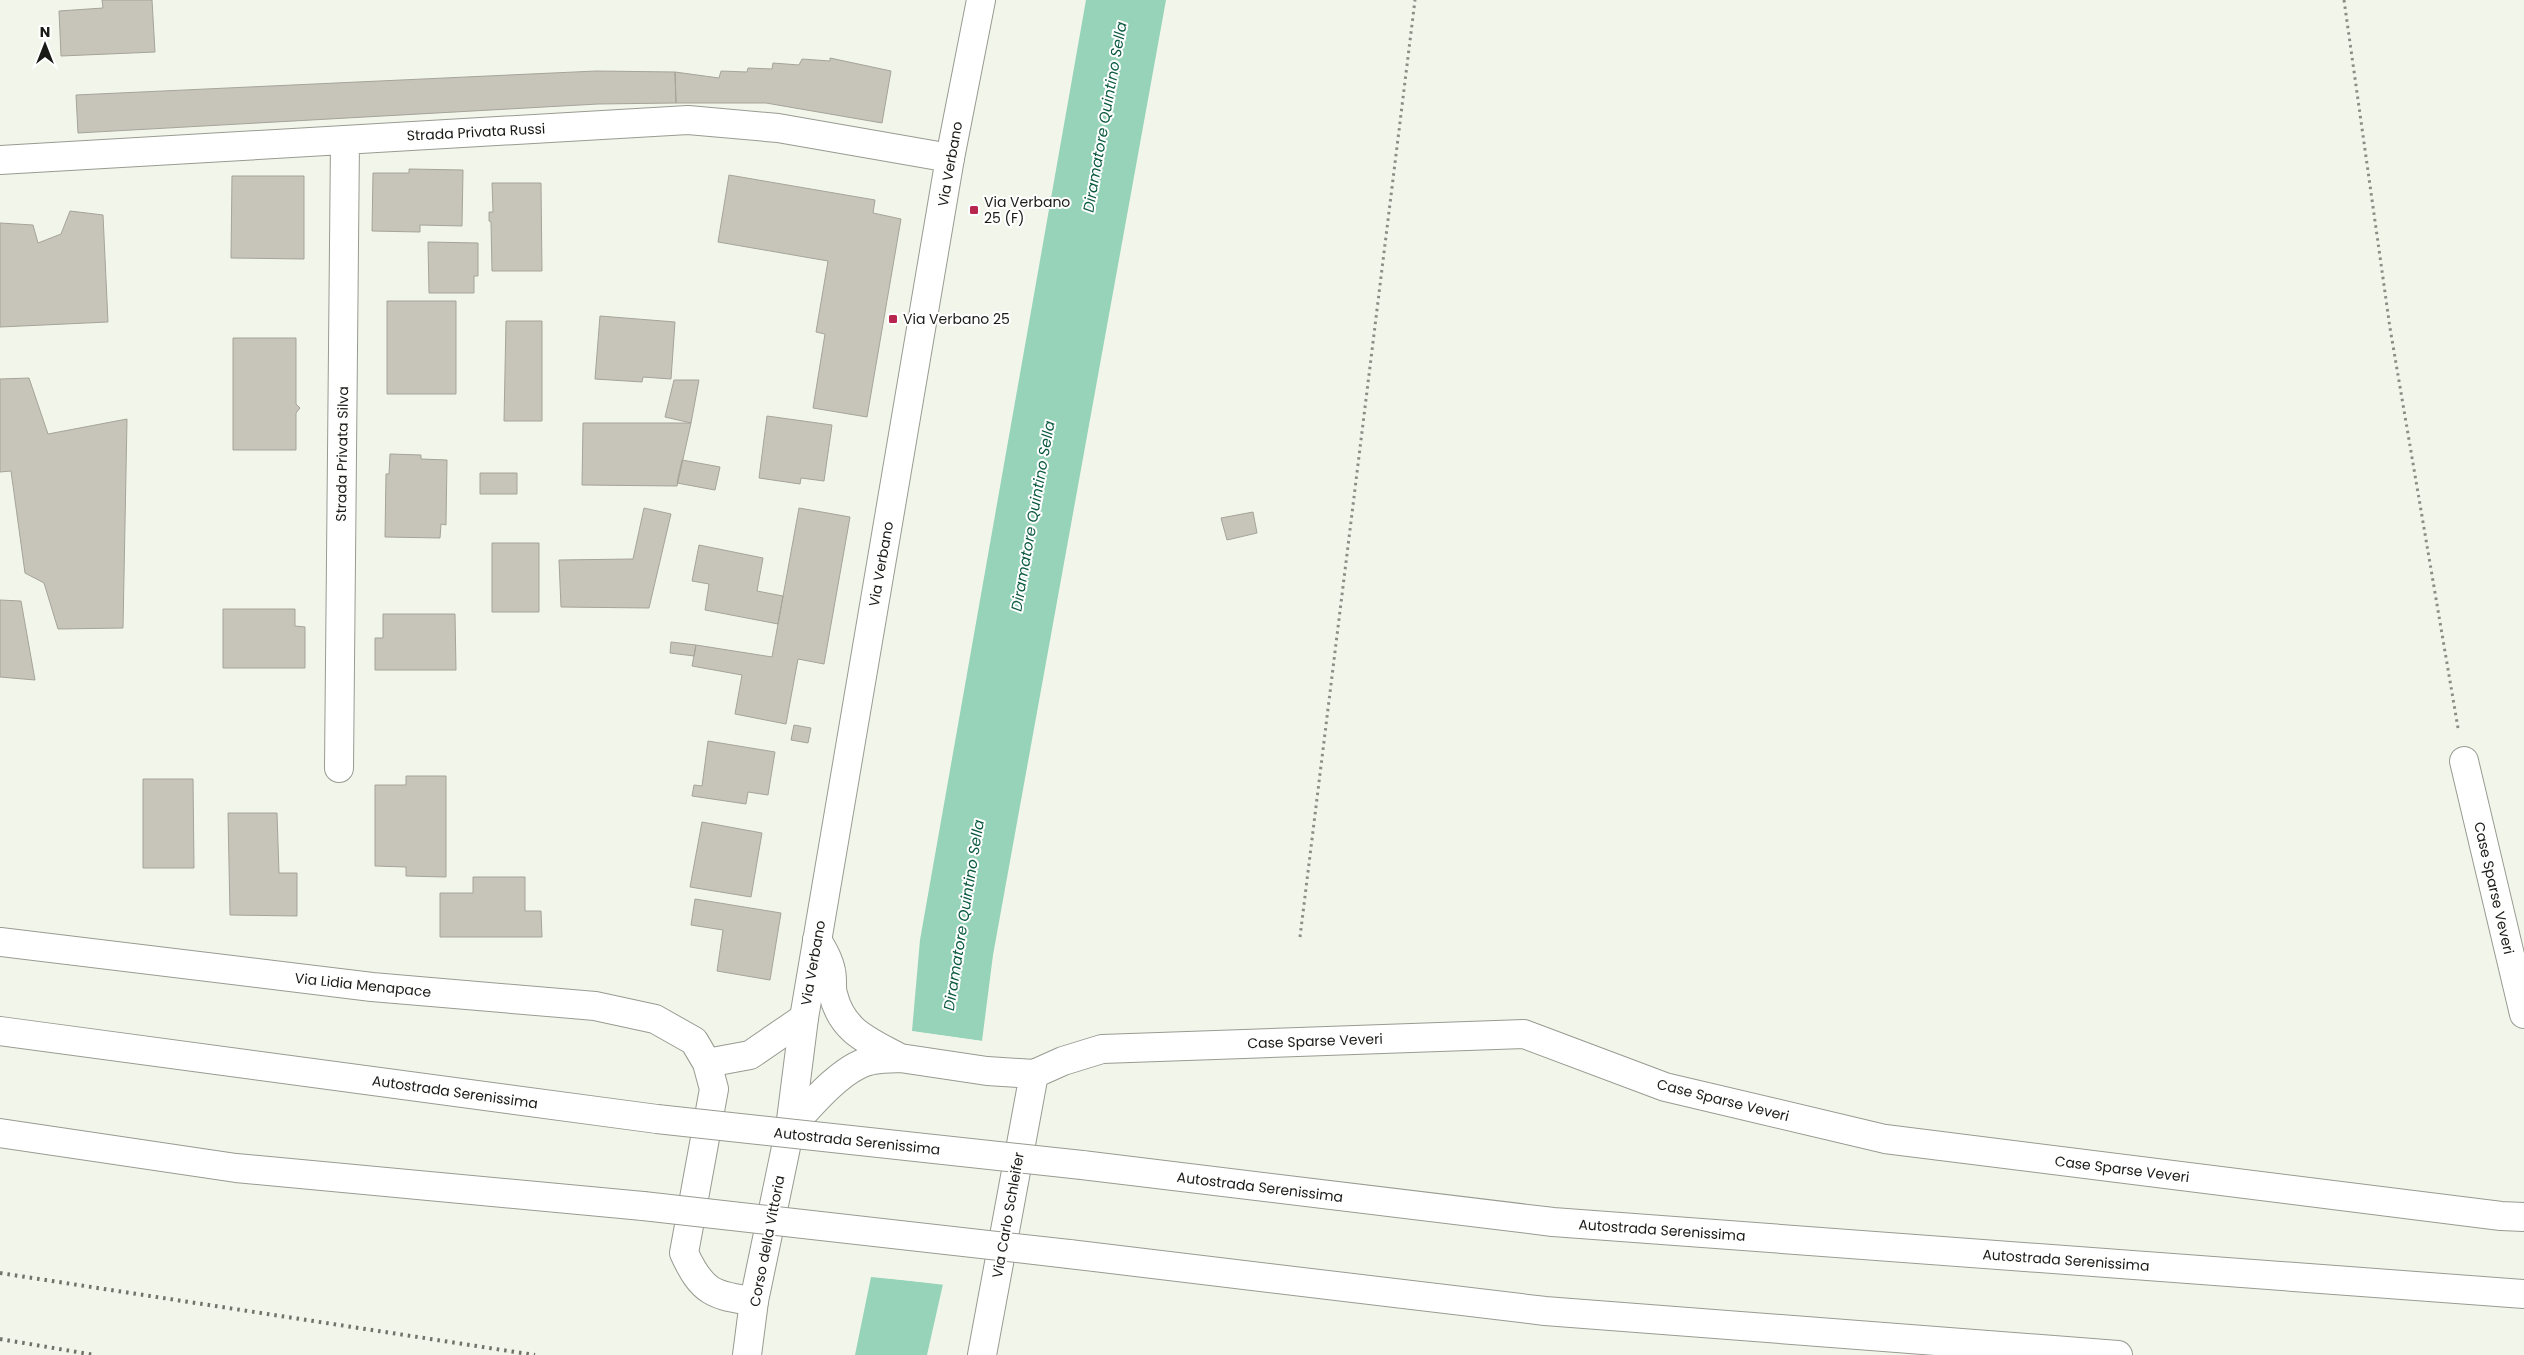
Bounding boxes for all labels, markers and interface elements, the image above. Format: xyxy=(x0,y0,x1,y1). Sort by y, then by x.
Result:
north arrow xyxy=(20,20,70,70)
water label: Diramatore Quintino Sella xyxy=(1077,20,1132,214)
text: N xyxy=(40,22,50,42)
street label: Strada Privata Russi xyxy=(406,118,546,146)
street label: Via Verbano xyxy=(933,120,967,208)
place label: Via Verbano 25 (F) xyxy=(984,192,1070,228)
marker: Via Verbano 25 (F) xyxy=(968,204,980,216)
place label: Via Verbano 25 xyxy=(903,309,1010,329)
marker: Via Verbano 25 xyxy=(887,313,899,325)
street label: Strada Privata Silva xyxy=(331,386,353,522)
water label: Diramatore Quintino Sella xyxy=(1005,419,1060,613)
street label: Via Verbano xyxy=(864,520,898,608)
water label: Diramatore Quintino Sella xyxy=(938,818,989,1012)
street label: Case Sparse Veveri xyxy=(2469,820,2519,956)
street label: Via Verbano xyxy=(796,919,830,1007)
street label: Via Lidia Menapace xyxy=(294,968,432,1002)
street label: Case Sparse Veveri xyxy=(1247,1029,1383,1053)
street label: Autostrada Serenissima xyxy=(371,1070,539,1114)
street label: Case Sparse Veveri xyxy=(1655,1074,1791,1126)
street label: Autostrada Serenissima xyxy=(773,1122,941,1160)
street label: Via Carlo Schleifer xyxy=(987,1150,1029,1280)
street label: Case Sparse Veveri xyxy=(2054,1151,2190,1187)
street label: Autostrada Serenissima xyxy=(1176,1167,1344,1207)
street label: Corso della Vittoria xyxy=(744,1174,790,1308)
street label: Autostrada Serenissima xyxy=(1578,1214,1746,1246)
street label: Autostrada Serenissima xyxy=(1982,1244,2150,1276)

